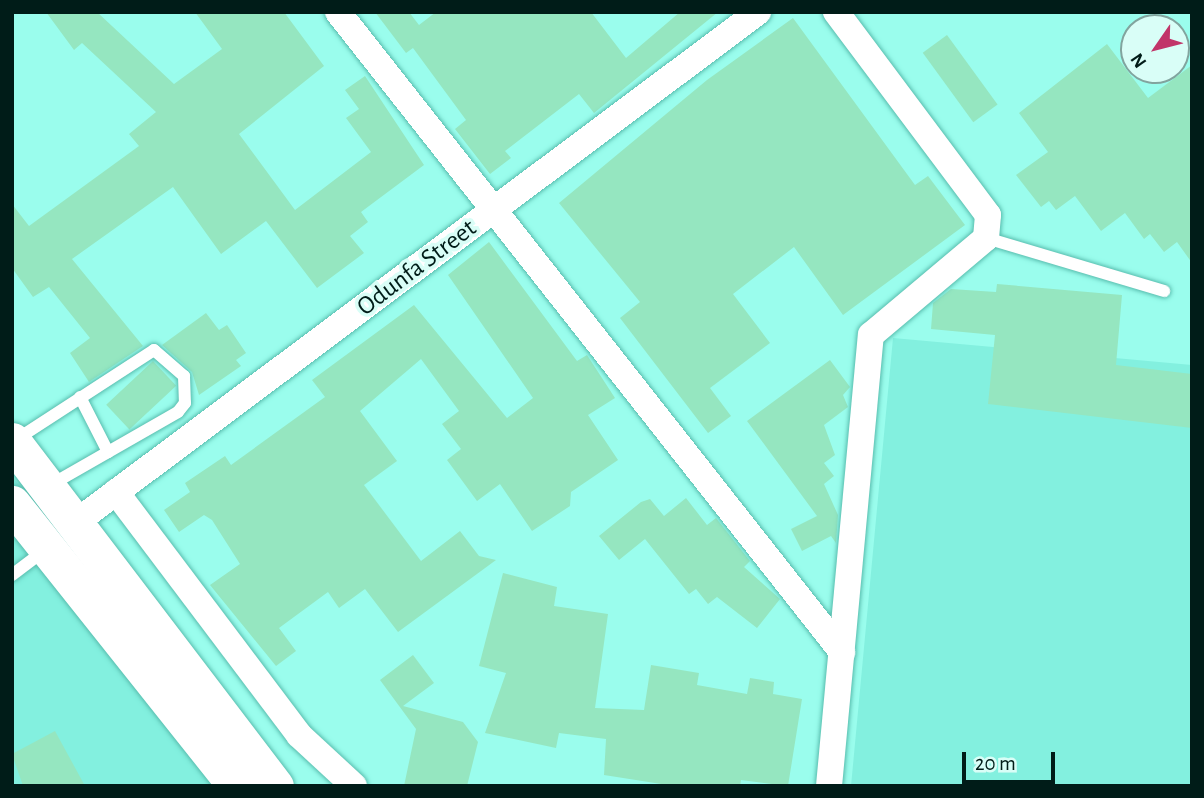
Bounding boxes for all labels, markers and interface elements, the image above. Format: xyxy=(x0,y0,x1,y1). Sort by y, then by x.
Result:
north arrow xyxy=(1120,14,1190,84)
text: N xyxy=(1127,49,1151,71)
street label: Odunfa Street xyxy=(351,213,483,323)
scale bar xyxy=(966,738,1059,782)
text: 20 m xyxy=(975,753,1016,774)

